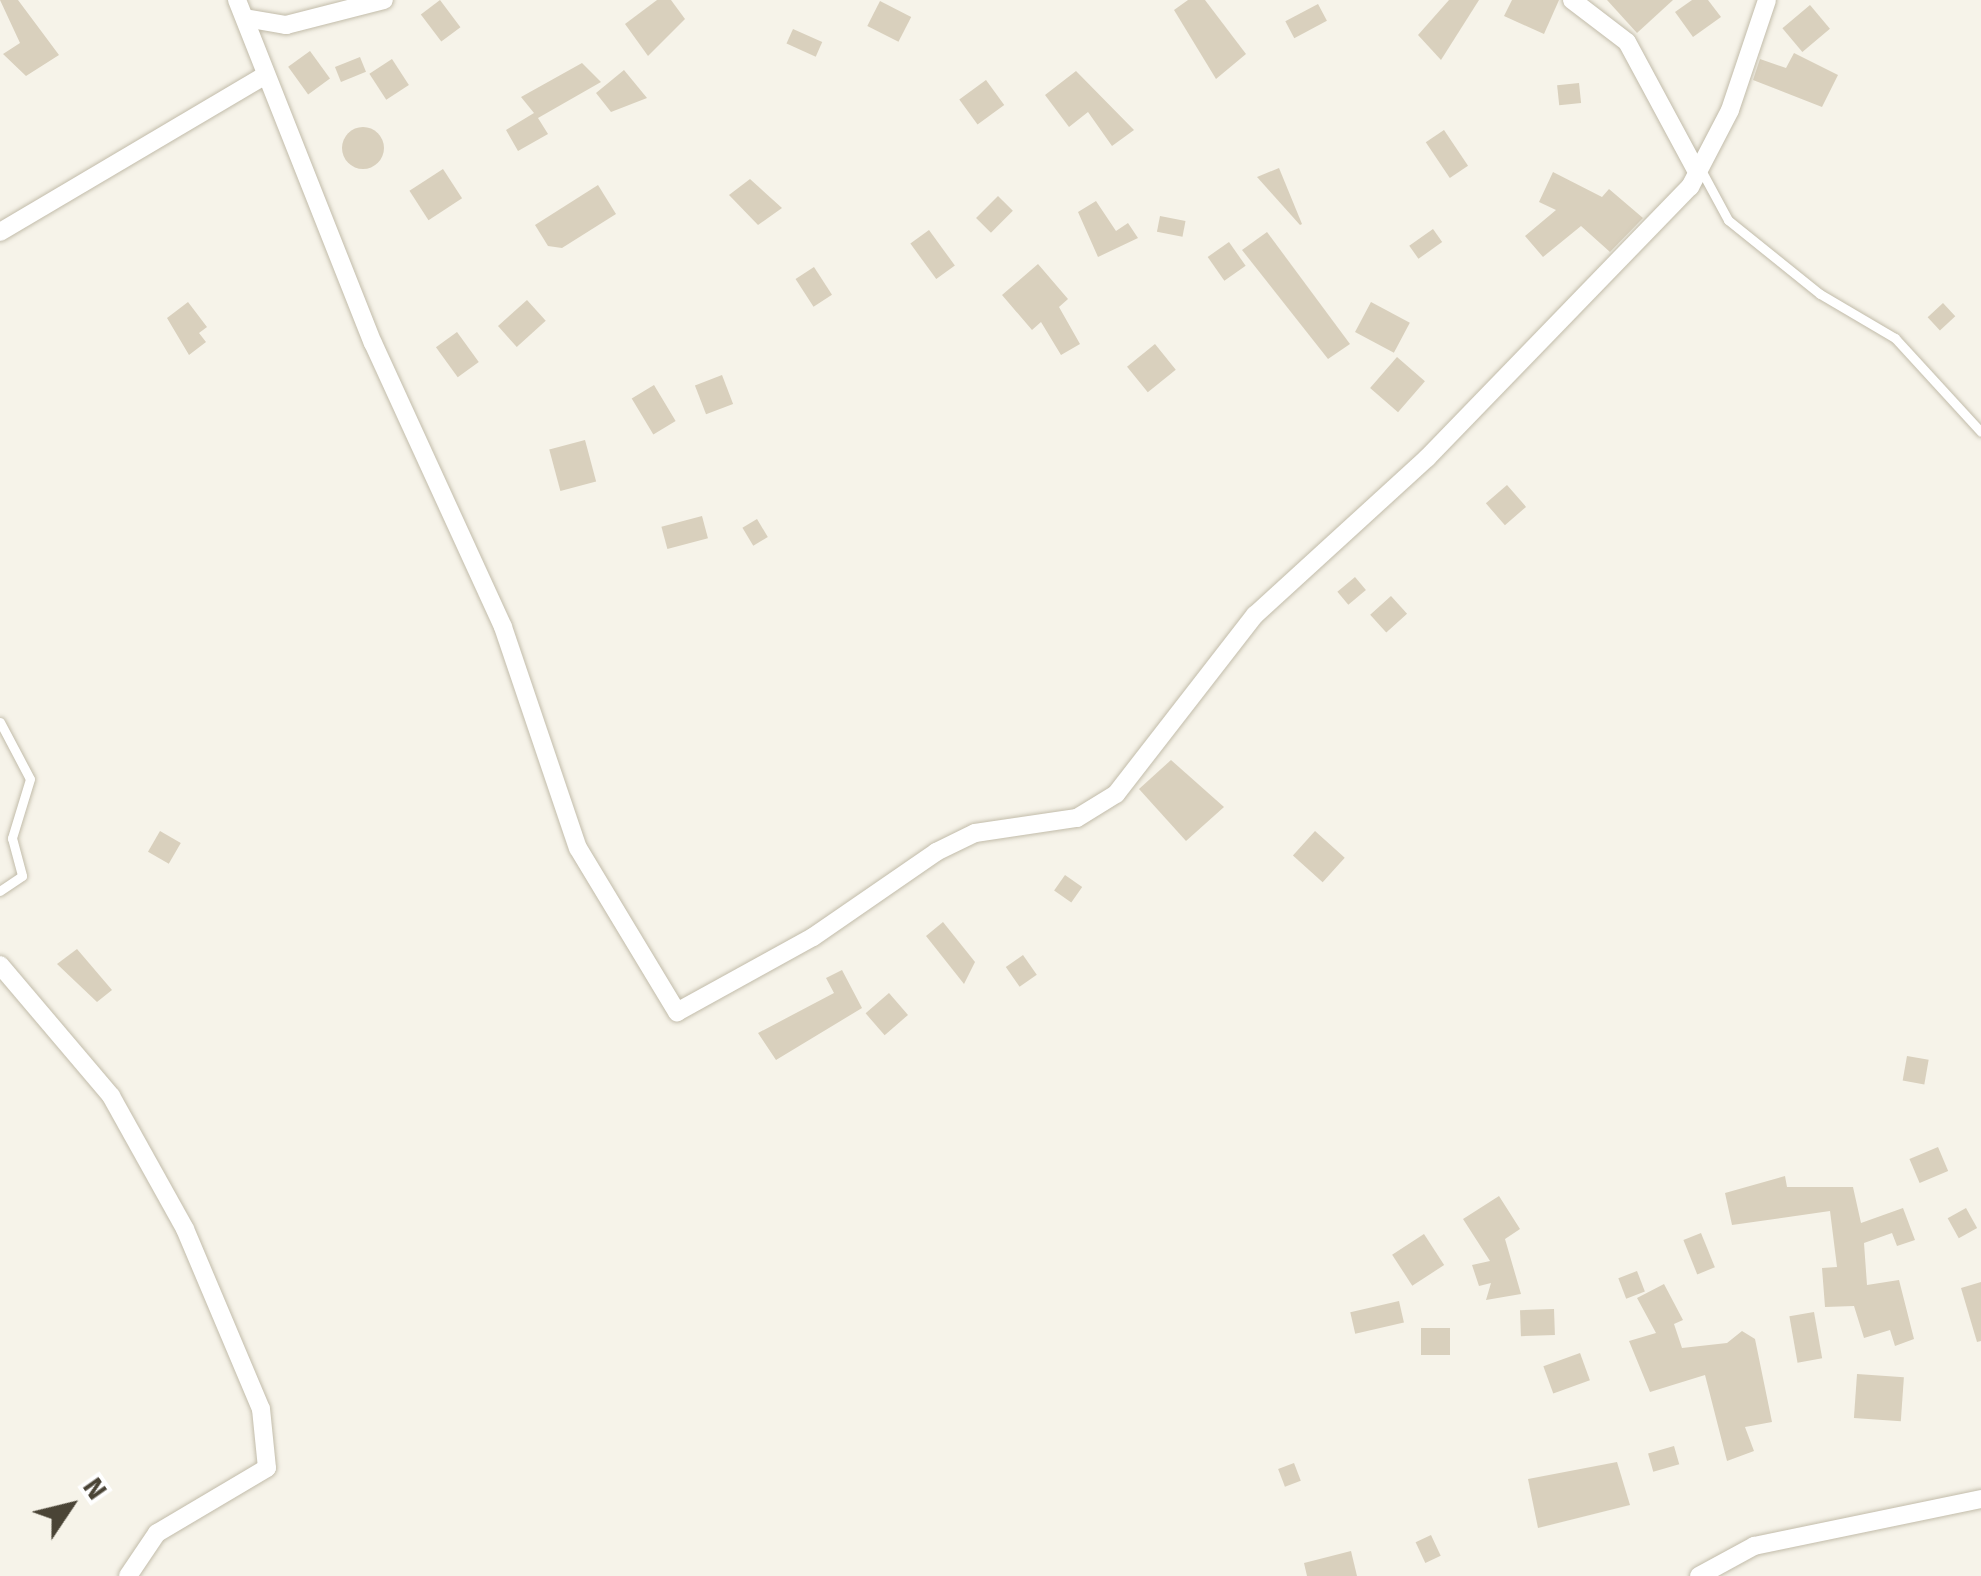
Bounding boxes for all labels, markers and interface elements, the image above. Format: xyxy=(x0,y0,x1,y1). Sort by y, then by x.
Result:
north arrow xyxy=(20,1456,120,1556)
text: N xyxy=(76,1471,114,1506)

